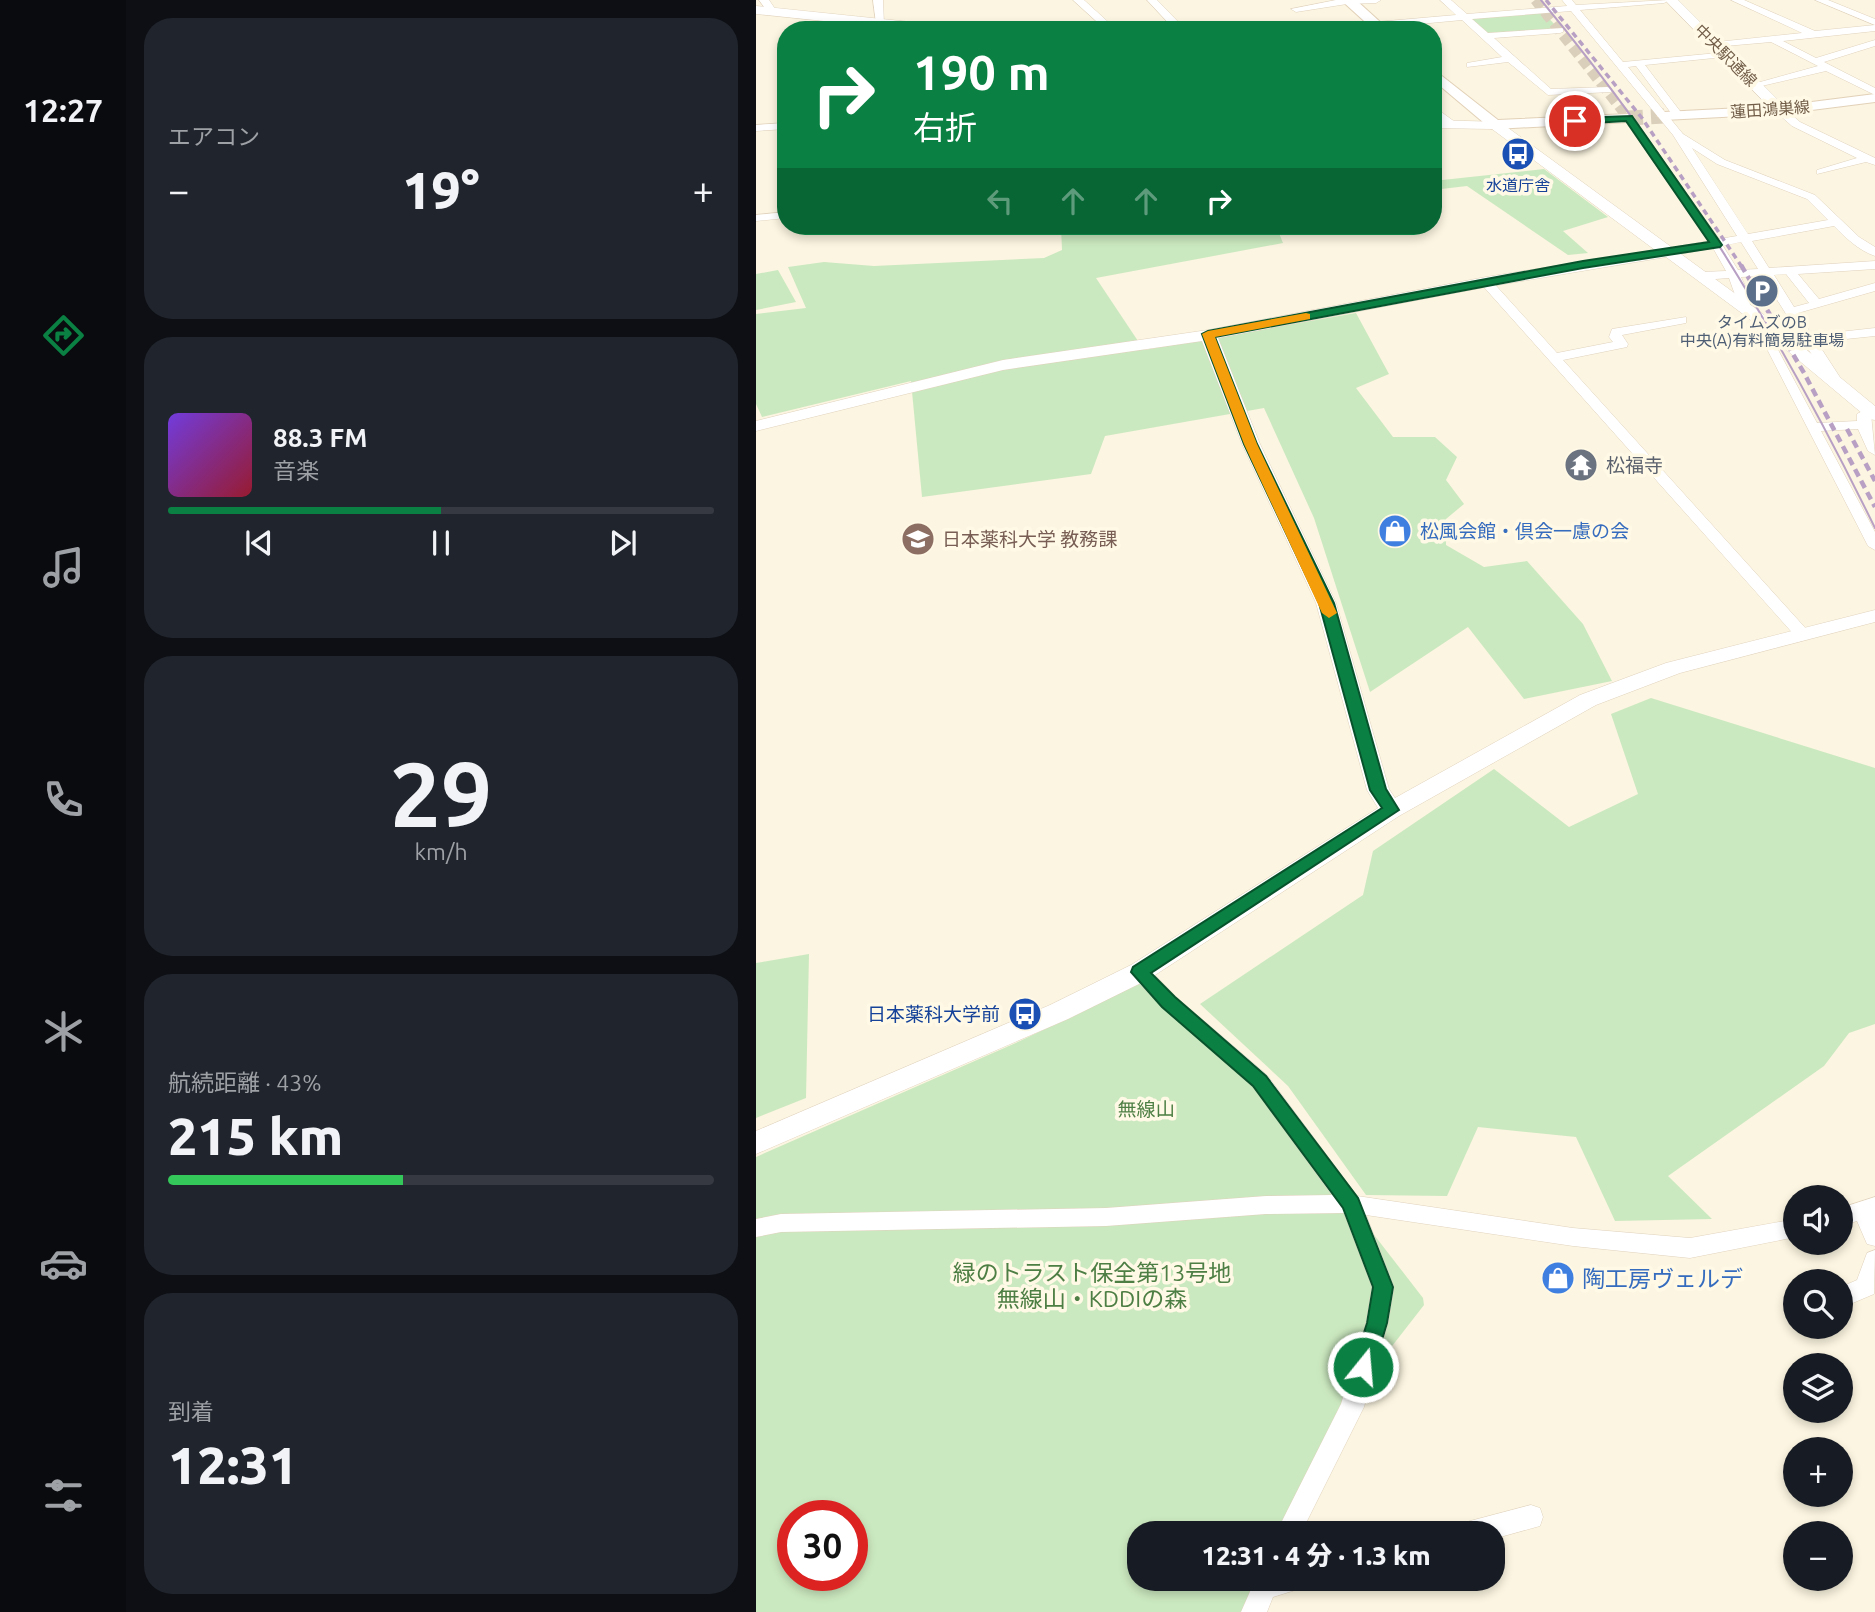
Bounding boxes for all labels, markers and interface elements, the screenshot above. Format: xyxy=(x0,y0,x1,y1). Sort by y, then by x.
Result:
street label: 中央駅通線 xyxy=(1691,20,1761,90)
text: 190 m xyxy=(913,44,1050,99)
icon: right xyxy=(798,49,889,140)
pin xyxy=(1545,91,1605,151)
text: 12:27 xyxy=(23,92,103,128)
street label: 蓮田鴻巣線 xyxy=(1729,97,1811,121)
icon: arrive xyxy=(1556,102,1594,140)
text: 右折 xyxy=(913,109,977,145)
text: エアコン xyxy=(168,124,260,149)
bus stop icon: 水道庁舎 xyxy=(1499,135,1537,173)
text: 19° xyxy=(402,161,480,219)
text: − xyxy=(168,169,189,211)
text: + xyxy=(693,169,714,211)
place label: 水道庁舎 xyxy=(1486,176,1550,194)
icon: left xyxy=(981,182,1019,220)
icon: ahead xyxy=(1054,182,1092,220)
icon: ahead xyxy=(1127,182,1165,220)
icon: right xyxy=(1200,182,1238,220)
parking icon: タイムズのB 中央(A)有料簡易駐車場 xyxy=(1743,272,1781,310)
icon: directions xyxy=(39,311,88,360)
place label: タイムズのB 中央(A)有料簡易駐車場 xyxy=(1680,313,1844,350)
text: 88.3 FM xyxy=(273,423,367,452)
temple icon: 松福寺 xyxy=(1562,446,1600,484)
place label: 松福寺 xyxy=(1606,454,1663,476)
text: 音楽 xyxy=(273,458,319,483)
shop icon: 松風会館・倶会一慮の会 xyxy=(1376,512,1414,550)
school or university icon: 日本薬科大学 教務課 xyxy=(899,520,937,558)
place label: 松風会館・倶会一慮の会 xyxy=(1420,520,1629,542)
icon: previous xyxy=(240,524,278,562)
icon: pause xyxy=(422,524,460,562)
icon: next xyxy=(604,524,642,562)
place label: 日本薬科大学 教務課 xyxy=(942,528,1117,550)
icon: music xyxy=(39,543,88,592)
text: 29 xyxy=(390,742,492,844)
icon: phone xyxy=(39,775,88,824)
text: km/h xyxy=(414,839,468,864)
bus stop icon: 日本薬科大学前 xyxy=(1006,995,1044,1033)
place label: 日本薬科大学前 xyxy=(867,1003,1000,1025)
icon: climate xyxy=(39,1007,88,1056)
text: 航続距離 · 43% xyxy=(168,1070,321,1095)
park label: 無線山 xyxy=(1117,1098,1175,1120)
text: 215 km xyxy=(168,1107,343,1165)
map controls xyxy=(1783,1185,1853,1591)
button: sound xyxy=(1783,1185,1853,1255)
icon: car xyxy=(39,1239,88,1288)
shop icon: 陶工房ヴェルデ xyxy=(1539,1259,1577,1297)
park label: 緑のトラスト保全第13号地 無線山・KDDIの森 xyxy=(953,1260,1231,1311)
place label: 陶工房ヴェルデ xyxy=(1582,1266,1743,1291)
button: search xyxy=(1783,1269,1853,1339)
position arrow xyxy=(1326,1330,1400,1404)
button: layers xyxy=(1783,1353,1853,1423)
text: 到着 xyxy=(168,1399,214,1424)
text: 12:31 xyxy=(168,1436,298,1494)
button: + xyxy=(1783,1437,1853,1507)
icon: filters xyxy=(39,1471,88,1520)
speed limit sign: 30 xyxy=(777,1500,868,1591)
button: − xyxy=(1783,1521,1853,1591)
text: 12:31 · 4 分 · 1.3 km xyxy=(1201,1541,1431,1570)

